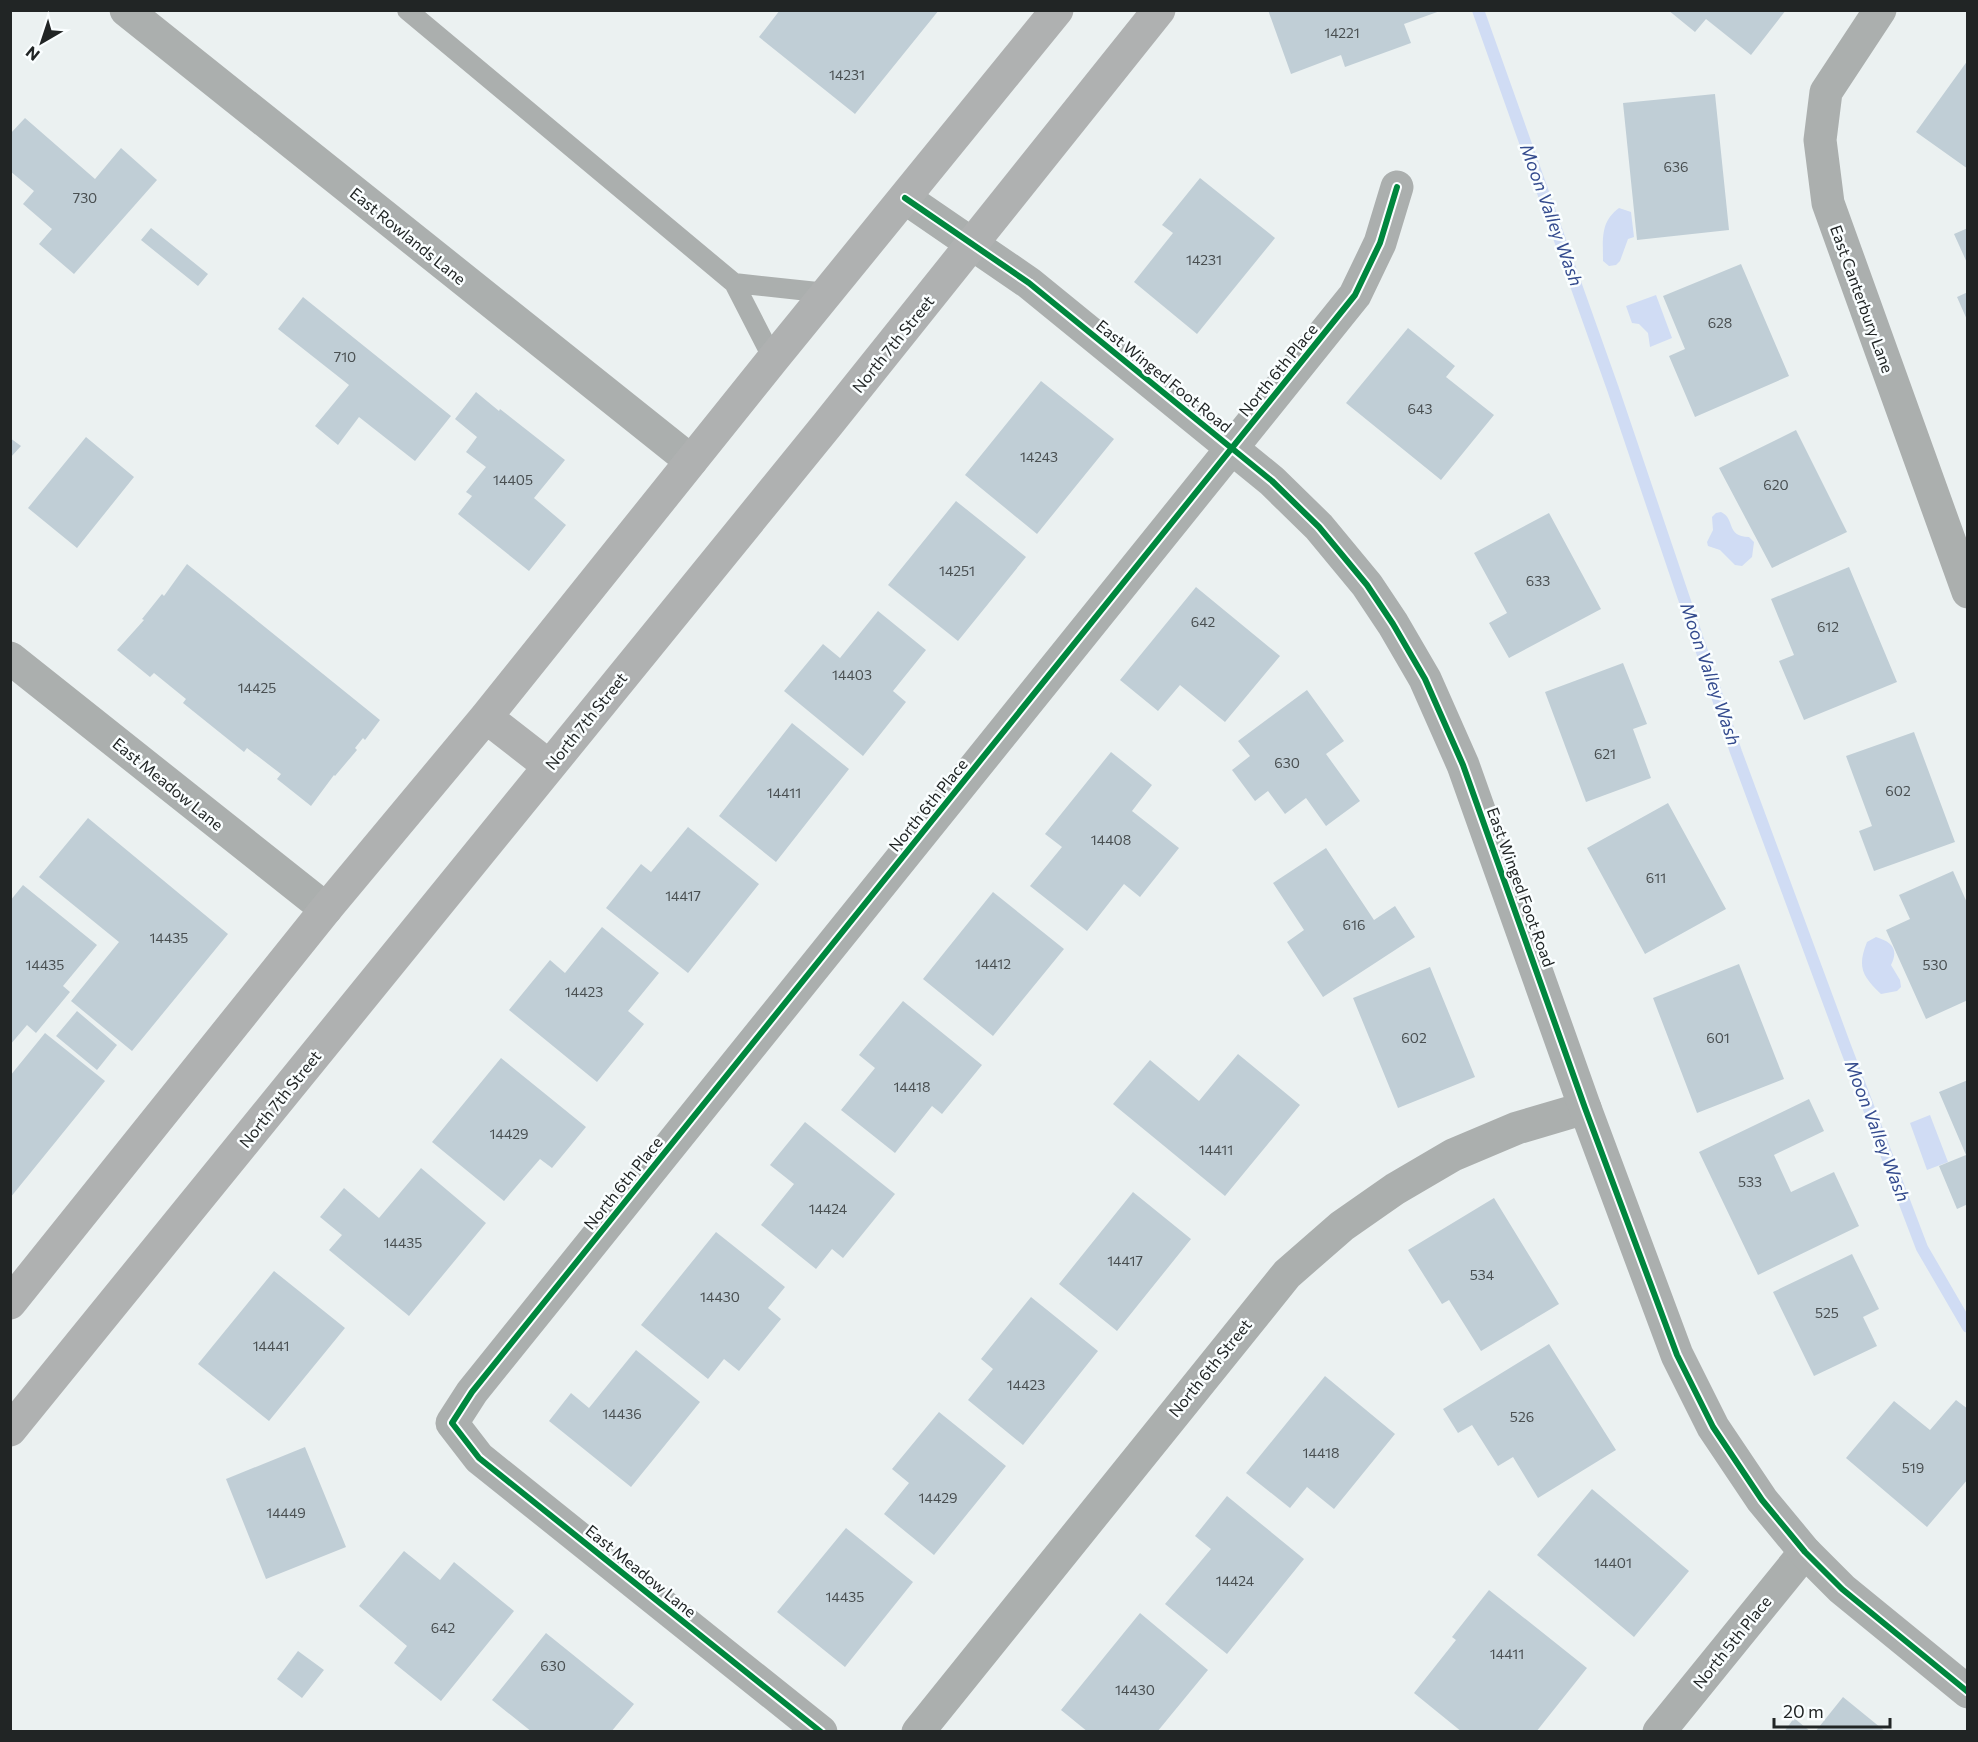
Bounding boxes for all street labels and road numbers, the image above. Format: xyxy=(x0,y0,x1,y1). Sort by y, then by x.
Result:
street label: East Rowlands Lane xyxy=(347,183,470,288)
street label: East Canterbury Lane xyxy=(1827,222,1898,375)
street label: North 7th Street xyxy=(848,291,938,396)
street label: East Winged Foot Road xyxy=(1093,315,1236,436)
street label: North 6th Place xyxy=(1234,319,1321,420)
street label: North 7th Street xyxy=(541,668,631,773)
street label: East Meadow Lane xyxy=(109,733,227,834)
street label: North 6th Place xyxy=(884,754,971,855)
street label: East Winged Foot Road xyxy=(1484,804,1559,969)
street label: North 7th Street xyxy=(235,1046,325,1151)
street label: North 6th Place xyxy=(579,1132,666,1233)
street label: North 6th Street xyxy=(1164,1315,1255,1421)
street label: East Meadow Lane xyxy=(582,1520,700,1621)
street label: North 5th Place xyxy=(1688,1592,1775,1692)

